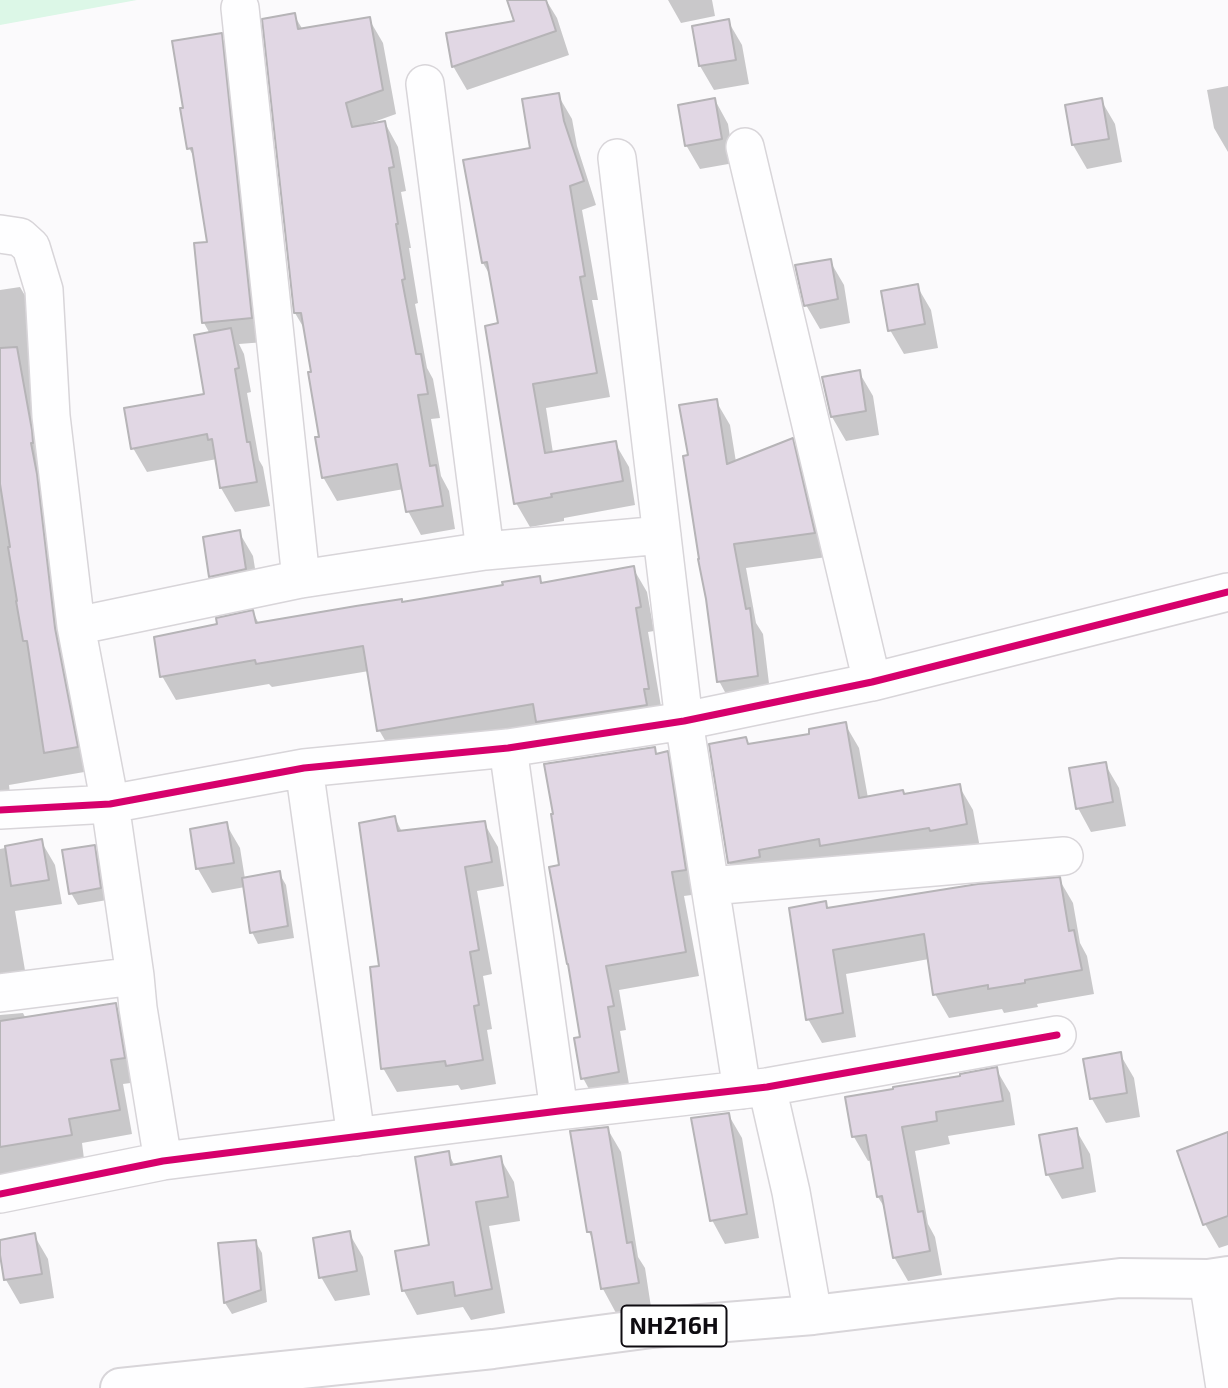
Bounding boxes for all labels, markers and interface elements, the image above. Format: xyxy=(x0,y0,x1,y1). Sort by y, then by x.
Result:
road number: NH216H xyxy=(622,1306,726,1346)

